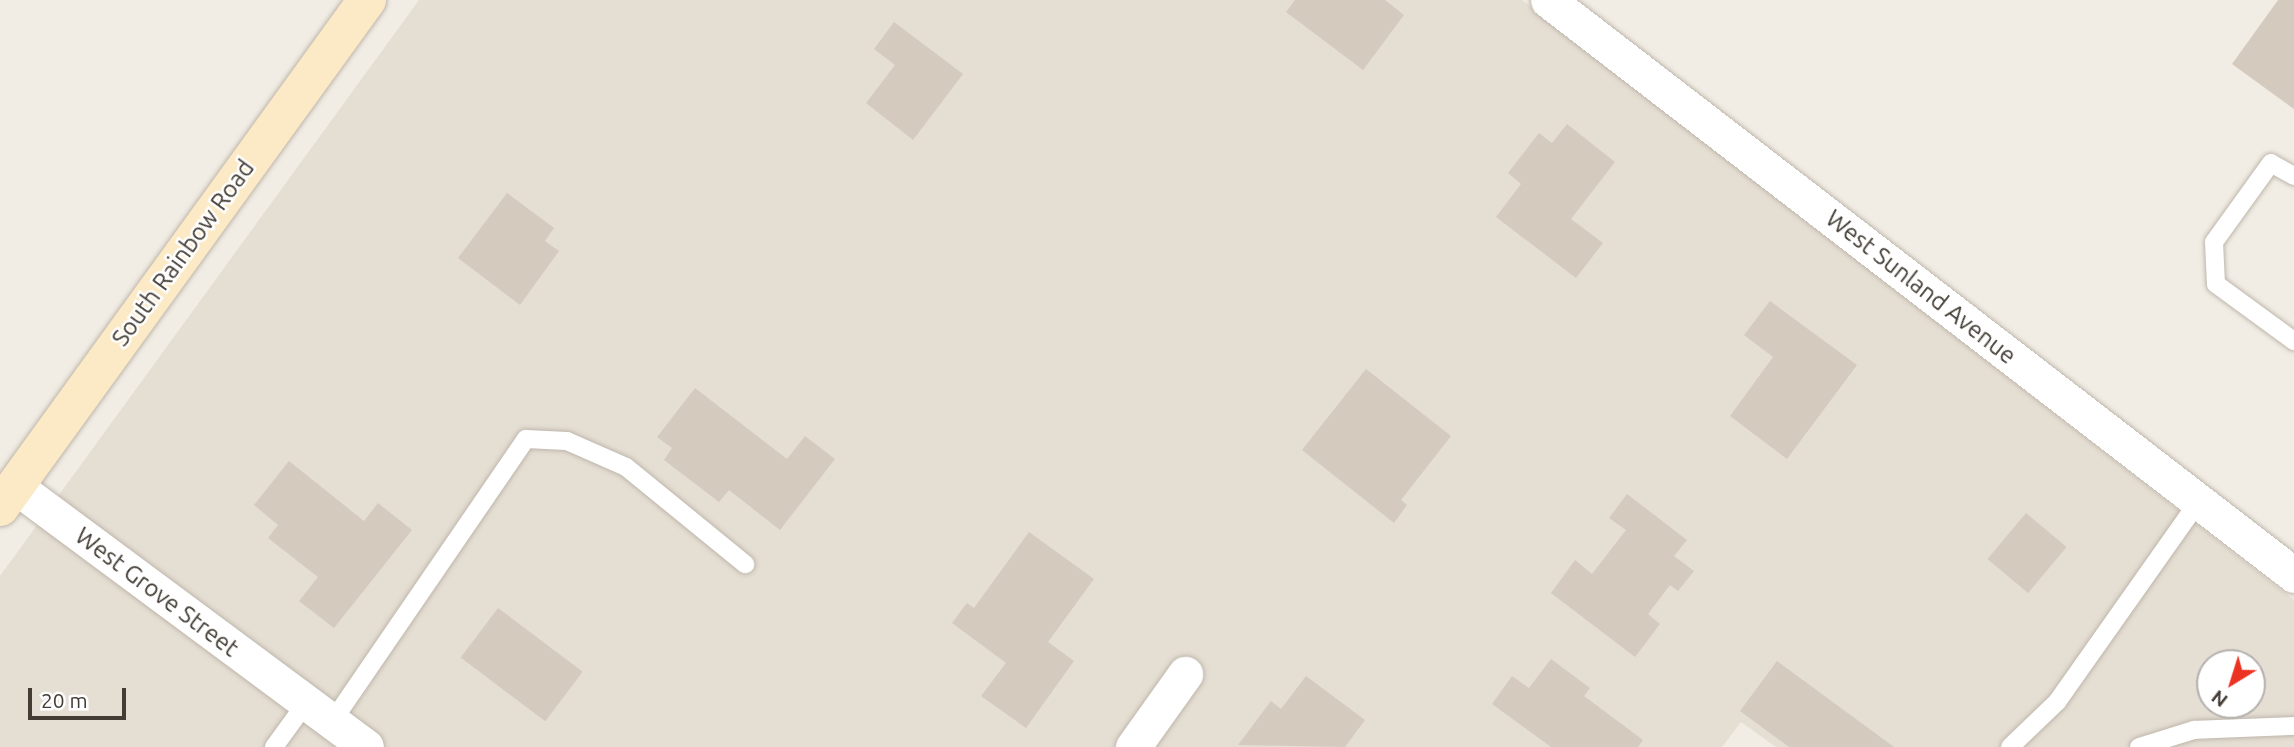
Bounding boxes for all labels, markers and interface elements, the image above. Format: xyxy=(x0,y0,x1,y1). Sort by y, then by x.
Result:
street label: South Rainbow Road xyxy=(106,154,260,352)
street label: West Sunland Avenue xyxy=(1820,204,2022,370)
street label: West Grove Street xyxy=(70,521,244,663)
north arrow xyxy=(2196,649,2266,719)
scale bar xyxy=(32,674,130,718)
text: N xyxy=(2207,686,2232,712)
text: 20 m xyxy=(41,688,88,712)

